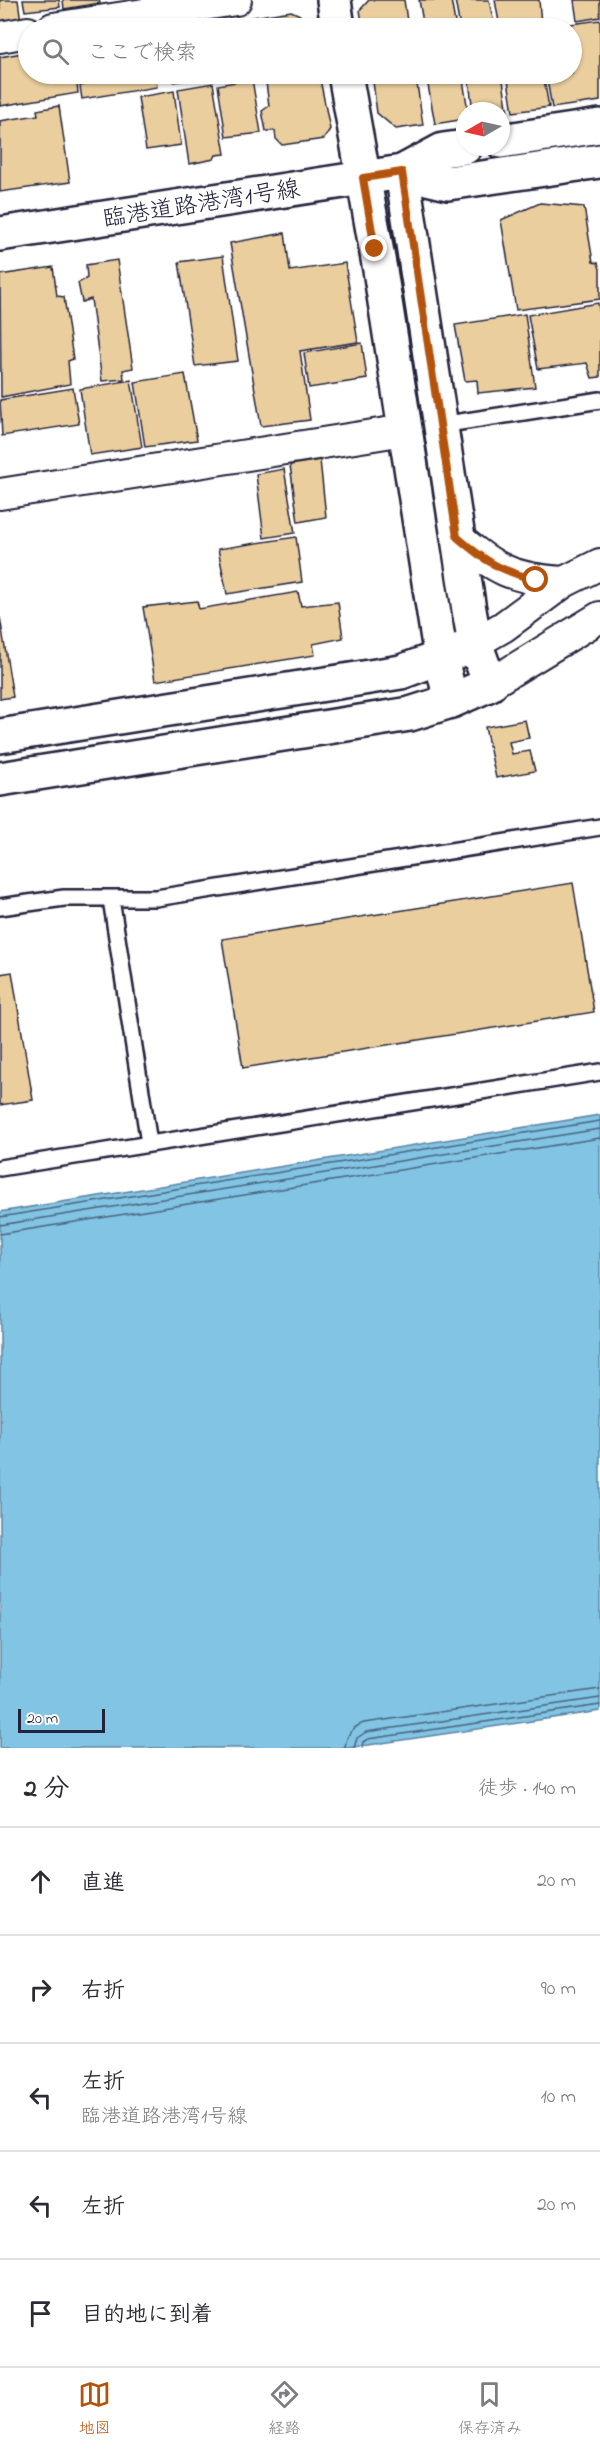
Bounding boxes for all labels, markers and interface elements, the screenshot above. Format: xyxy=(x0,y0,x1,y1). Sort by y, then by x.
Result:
search box xyxy=(18,18,582,84)
icon: search xyxy=(39,35,72,68)
text: ここで検索 xyxy=(87,38,197,70)
north arrow xyxy=(456,102,510,156)
street label: 臨港道路港湾1号線 xyxy=(100,173,303,238)
route end xyxy=(361,235,387,261)
route start xyxy=(522,566,548,592)
scale bar xyxy=(18,1706,105,1734)
text: 20 m xyxy=(27,1707,58,1731)
text: 2 分 xyxy=(24,1771,69,1809)
text: 徒歩 · 140 m xyxy=(478,1775,576,1804)
icon: ahead xyxy=(24,1865,57,1898)
text: 20 m xyxy=(537,1867,576,1896)
text: 直進 xyxy=(81,1868,125,1900)
icon: right xyxy=(24,1973,57,2006)
text: 90 m xyxy=(541,1975,576,2004)
text: 右折 xyxy=(81,1976,125,2008)
text: 左折 xyxy=(81,2067,125,2099)
icon: left xyxy=(24,2081,57,2114)
text: 10 m xyxy=(540,2083,576,2112)
text: 臨港道路港湾1号線 xyxy=(81,2103,247,2132)
icon: left xyxy=(24,2189,57,2222)
text: 20 m xyxy=(537,2191,576,2220)
text: 左折 xyxy=(81,2192,125,2224)
icon: arrive xyxy=(24,2297,57,2330)
text: 目的地に到着 xyxy=(81,2300,213,2332)
tab: 地図 xyxy=(78,2378,111,2441)
tab: 経路 xyxy=(268,2378,301,2441)
tab: 保存済み xyxy=(458,2378,522,2441)

